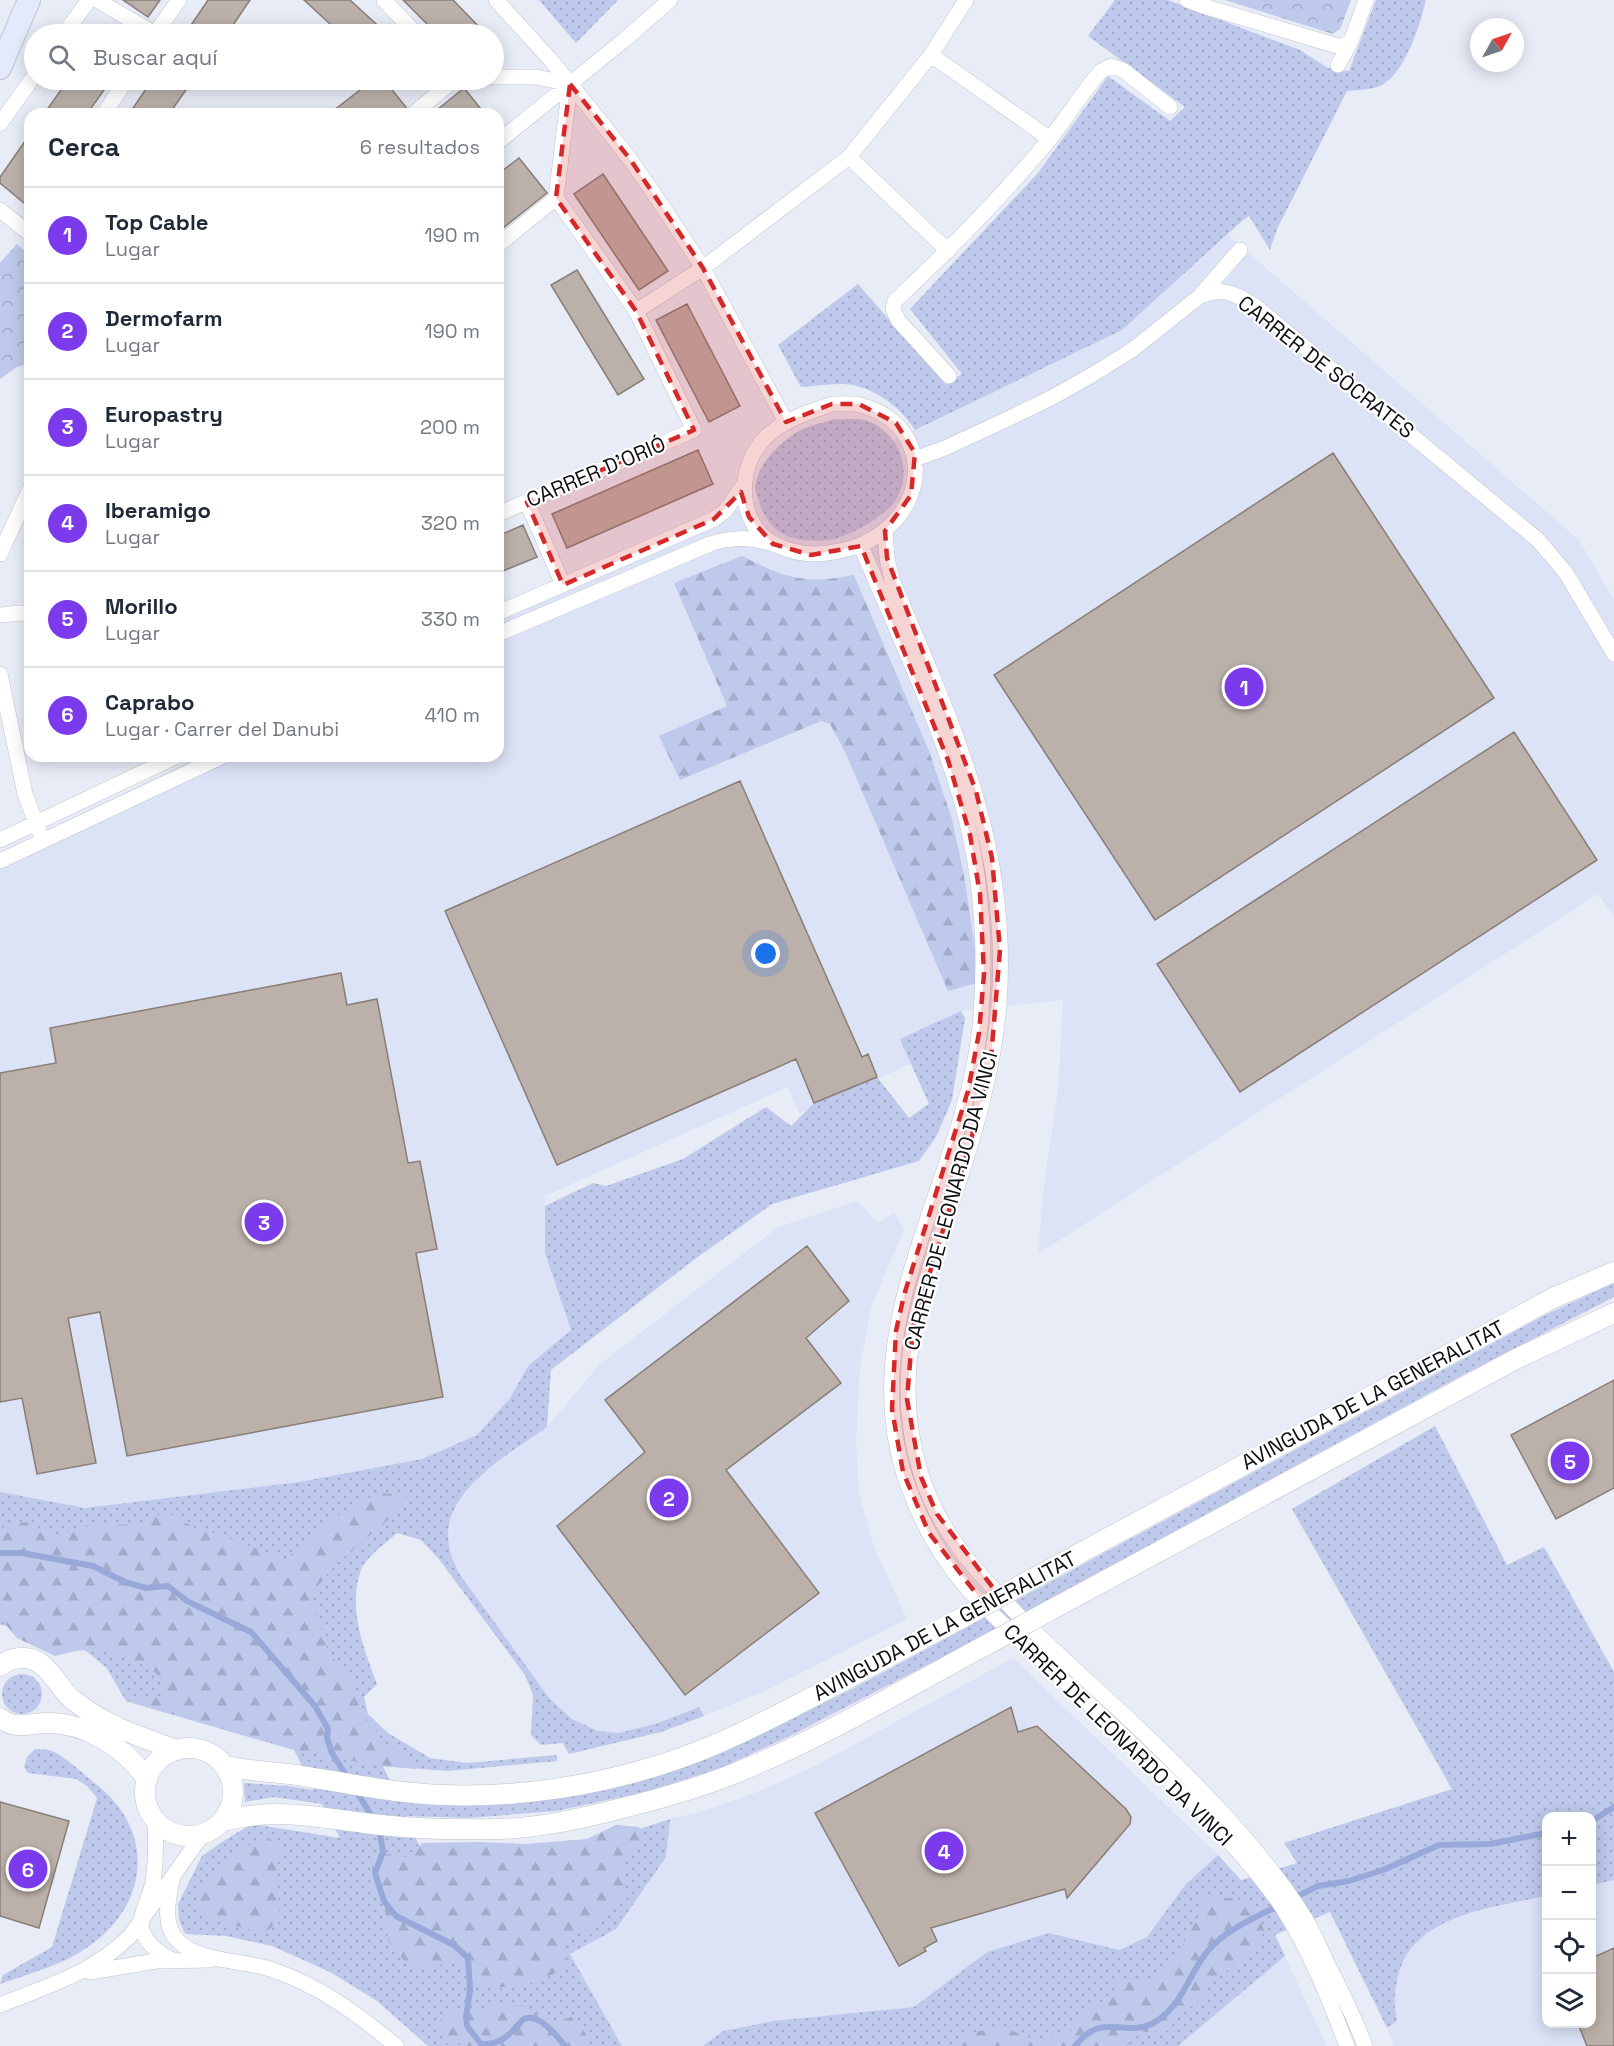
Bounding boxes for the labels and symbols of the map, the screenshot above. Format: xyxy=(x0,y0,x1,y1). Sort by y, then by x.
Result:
north arrow xyxy=(1470,18,1524,72)
street label: CARRER DE SÒCRATES xyxy=(1232,289,1420,444)
street label: CARRER D'ORIÓ xyxy=(522,430,670,513)
pin: 1 xyxy=(1224,664,1264,710)
your location xyxy=(751,939,780,968)
street label: CARRER DE LEONARDO DA VINCI xyxy=(898,1048,1003,1353)
pin: 3 xyxy=(244,1200,284,1244)
street label: AVINGUDA DE LA GENERALITAT xyxy=(1236,1314,1509,1476)
pin: 5 xyxy=(1550,1438,1590,1484)
pin: 2 xyxy=(650,1476,688,1520)
street label: AVINGUDA DE LA GENERALITAT xyxy=(808,1545,1081,1707)
street label: CARRER DE LEONARDO DA VINCI xyxy=(998,1618,1239,1851)
pin: 4 xyxy=(924,1828,964,1874)
pin: 6 xyxy=(9,1846,48,1892)

